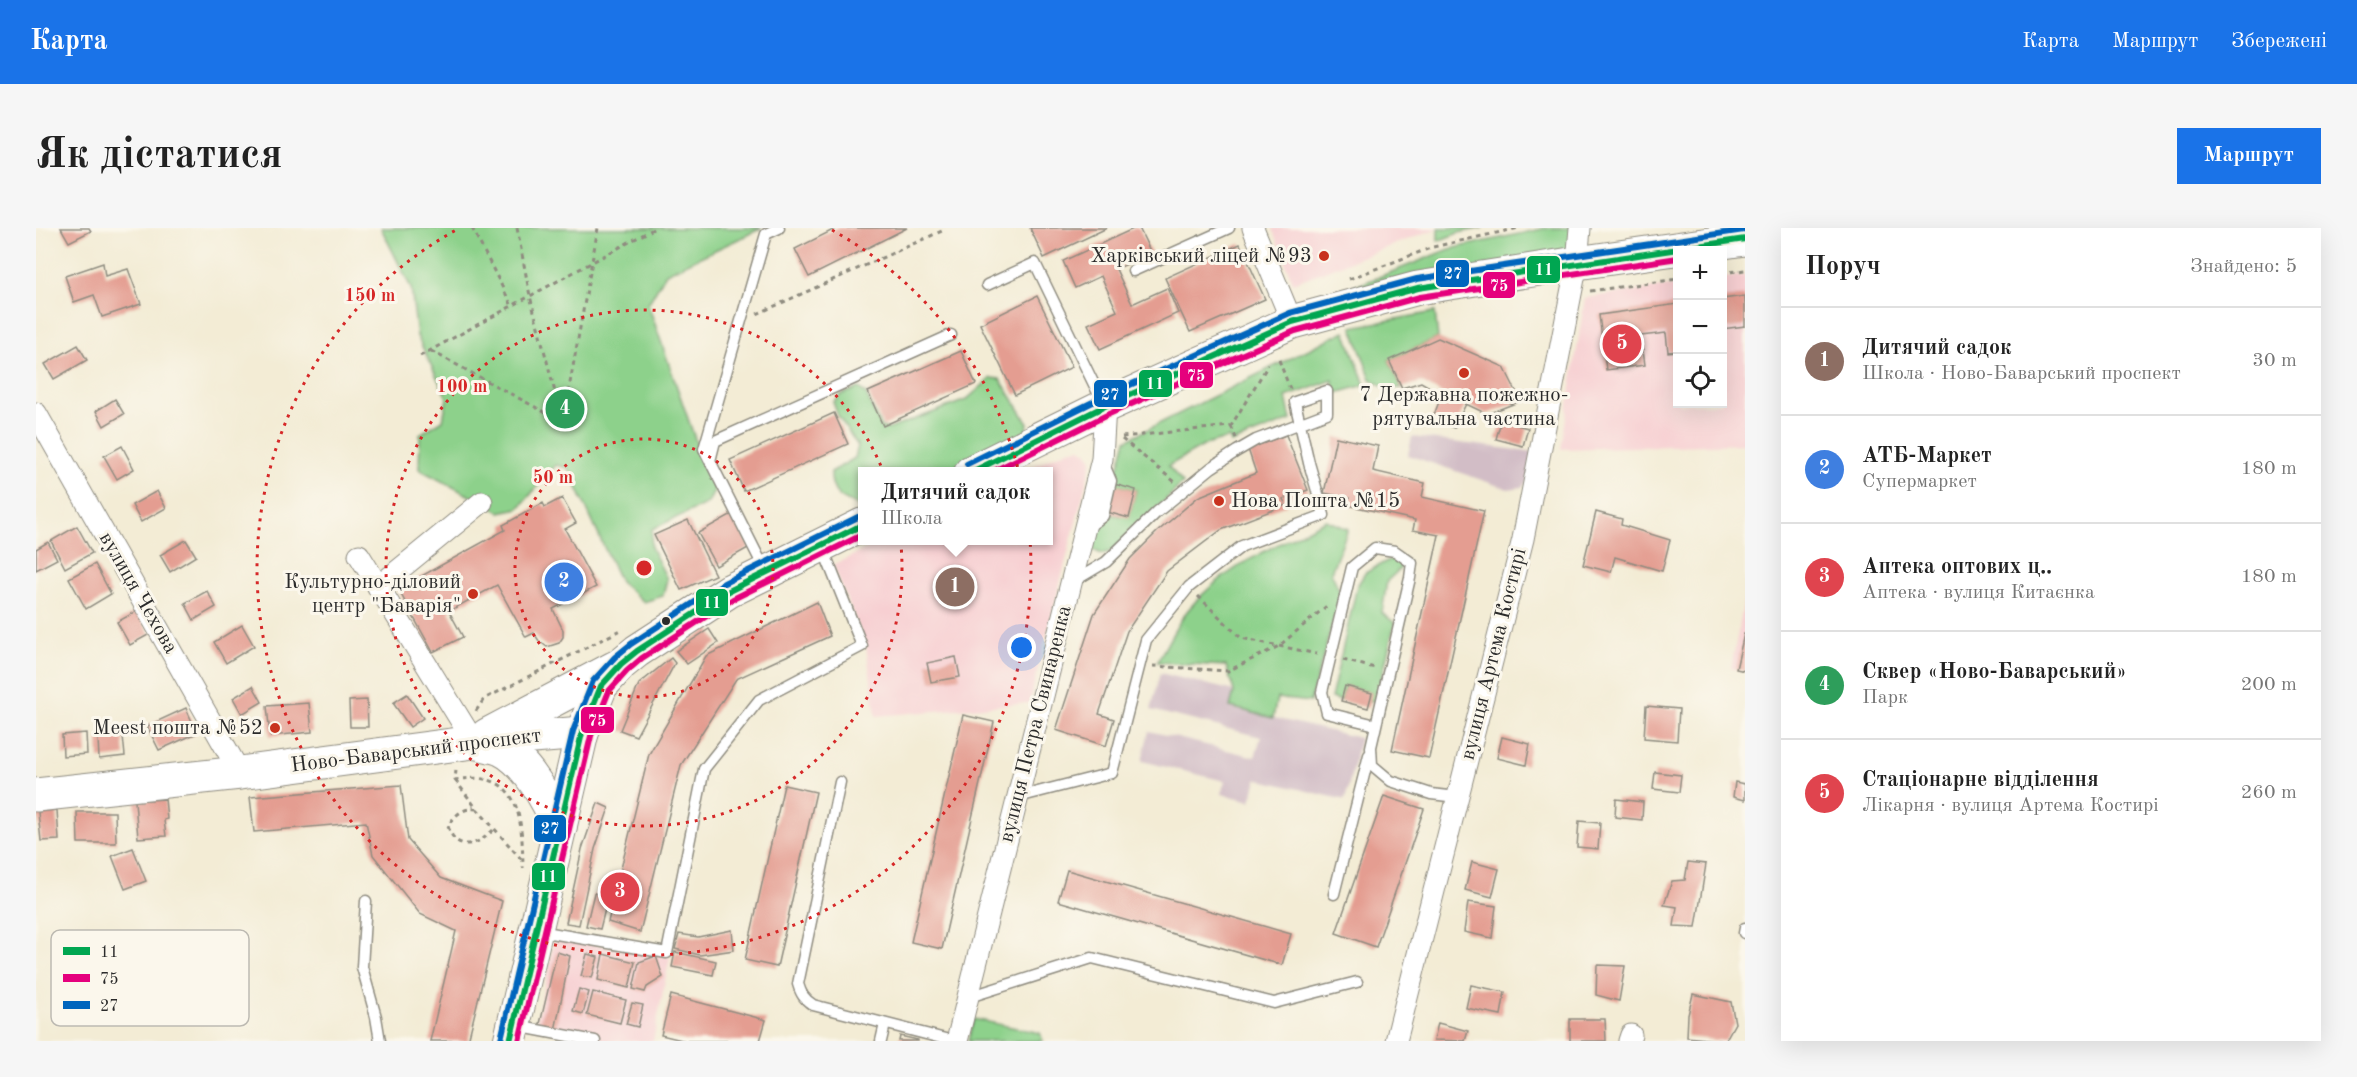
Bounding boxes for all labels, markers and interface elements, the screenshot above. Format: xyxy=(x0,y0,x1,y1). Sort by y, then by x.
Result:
text: Карта xyxy=(30,28,108,56)
text: Карта xyxy=(2022,31,2079,52)
text: Маршрут xyxy=(2112,31,2198,52)
text: Збережені xyxy=(2231,31,2327,52)
button: Маршрут xyxy=(2177,128,2321,184)
text: Як дістатися xyxy=(36,135,283,177)
place label: Харківський ліцей №93 xyxy=(1090,246,1312,267)
map controls xyxy=(1673,246,1727,408)
button: + xyxy=(1673,246,1727,300)
marker: Харківський ліцей №93 xyxy=(1317,249,1331,263)
text: Поруч xyxy=(1805,254,1881,280)
line badge: 11 xyxy=(1526,255,1561,284)
text: Знайдено: 5 xyxy=(2190,257,2297,277)
line badge: 27 xyxy=(1435,259,1470,288)
text: 11 xyxy=(1535,263,1553,279)
text: 27 xyxy=(1444,267,1462,283)
line badge: 75 xyxy=(1482,271,1516,299)
text: 75 xyxy=(1490,279,1508,295)
text: 150 m xyxy=(345,287,395,305)
button: − xyxy=(1673,300,1727,354)
pin: 5 xyxy=(1602,322,1642,366)
text: Дитячий садок xyxy=(1862,337,2012,359)
text: 1 xyxy=(1819,351,1830,371)
text: 30 m xyxy=(2252,351,2297,371)
button: locate xyxy=(1673,354,1727,408)
line badge: 75 xyxy=(1179,361,1214,389)
text: Школа · Ново-Баварський проспект xyxy=(1862,364,2181,384)
marker: 7 Державна пожежно- рятувальна частина xyxy=(1457,366,1471,380)
line badge: 11 xyxy=(1138,369,1173,398)
text: 75 xyxy=(1187,369,1205,385)
text: 11 xyxy=(1146,377,1164,393)
text: 100 m xyxy=(437,378,487,396)
line badge: 27 xyxy=(1093,379,1128,408)
place label: 7 Державна пожежно- рятувальна частина xyxy=(1360,385,1568,430)
pin: 4 xyxy=(546,386,584,432)
text: 27 xyxy=(1101,388,1119,404)
text: АТБ-Маркет xyxy=(1862,445,1992,467)
text: 2 xyxy=(1819,459,1830,479)
text: 180 m xyxy=(2241,459,2297,479)
popup xyxy=(858,467,1053,545)
text: 50 m xyxy=(533,469,573,487)
text: Супермаркет xyxy=(1862,472,1977,492)
text: Дитячий садок xyxy=(881,482,1030,504)
place label: Нова Пошта №15 xyxy=(1231,491,1400,512)
marker: Нова Пошта №15 xyxy=(1212,494,1226,508)
text: Школа xyxy=(881,509,943,529)
street label: вулиця Чехова xyxy=(95,529,181,657)
street label: вулиця Артема Костирі xyxy=(1457,546,1531,762)
text: Аптека оптових ц‥ xyxy=(1862,556,2052,578)
centre of rings xyxy=(634,558,654,578)
pin: 2 xyxy=(544,560,584,604)
pin: 1 xyxy=(936,564,974,610)
text: 3 xyxy=(1819,567,1830,587)
text: 180 m xyxy=(2241,567,2297,587)
place label: Культурно-діловий центр "Баварія" xyxy=(284,572,461,617)
text: Аптека · вулиця Китаєнка xyxy=(1862,583,2095,603)
marker: Культурно-діловий центр "Баварія" xyxy=(466,587,480,601)
line badge: 11 xyxy=(695,588,729,617)
text: 11 xyxy=(703,596,721,612)
street label: вулиця Петра Свинаренка xyxy=(996,603,1076,845)
unlabelled marker xyxy=(660,615,672,627)
your location xyxy=(1007,633,1036,662)
text: Сквер «Ново-Баварський» xyxy=(1862,661,2127,683)
text: 4 xyxy=(1819,675,1830,695)
text: 200 m xyxy=(2241,675,2297,695)
text: Парк xyxy=(1862,688,1908,708)
line badge: 75 xyxy=(580,706,615,734)
text: 75 xyxy=(588,714,606,730)
place label: Meest пошта №52 xyxy=(93,718,263,739)
marker: Meest пошта №52 xyxy=(268,721,282,735)
street label: Ново-Баварський проспект xyxy=(290,725,543,777)
text: Стаціонарне відділення xyxy=(1862,769,2099,791)
text: 5 xyxy=(1819,783,1830,803)
text: 260 m xyxy=(2241,783,2297,803)
text: Лікарня · вулиця Артема Костирі xyxy=(1862,796,2159,816)
line badge: 27 xyxy=(533,814,567,843)
text: 27 xyxy=(541,822,559,838)
line badge: 11 xyxy=(531,862,566,891)
text: 11 xyxy=(539,870,557,886)
pin: 3 xyxy=(600,870,640,914)
legend xyxy=(51,930,249,1026)
text: 11 xyxy=(100,945,119,961)
text: 75 xyxy=(100,972,119,988)
text: 27 xyxy=(100,999,119,1015)

